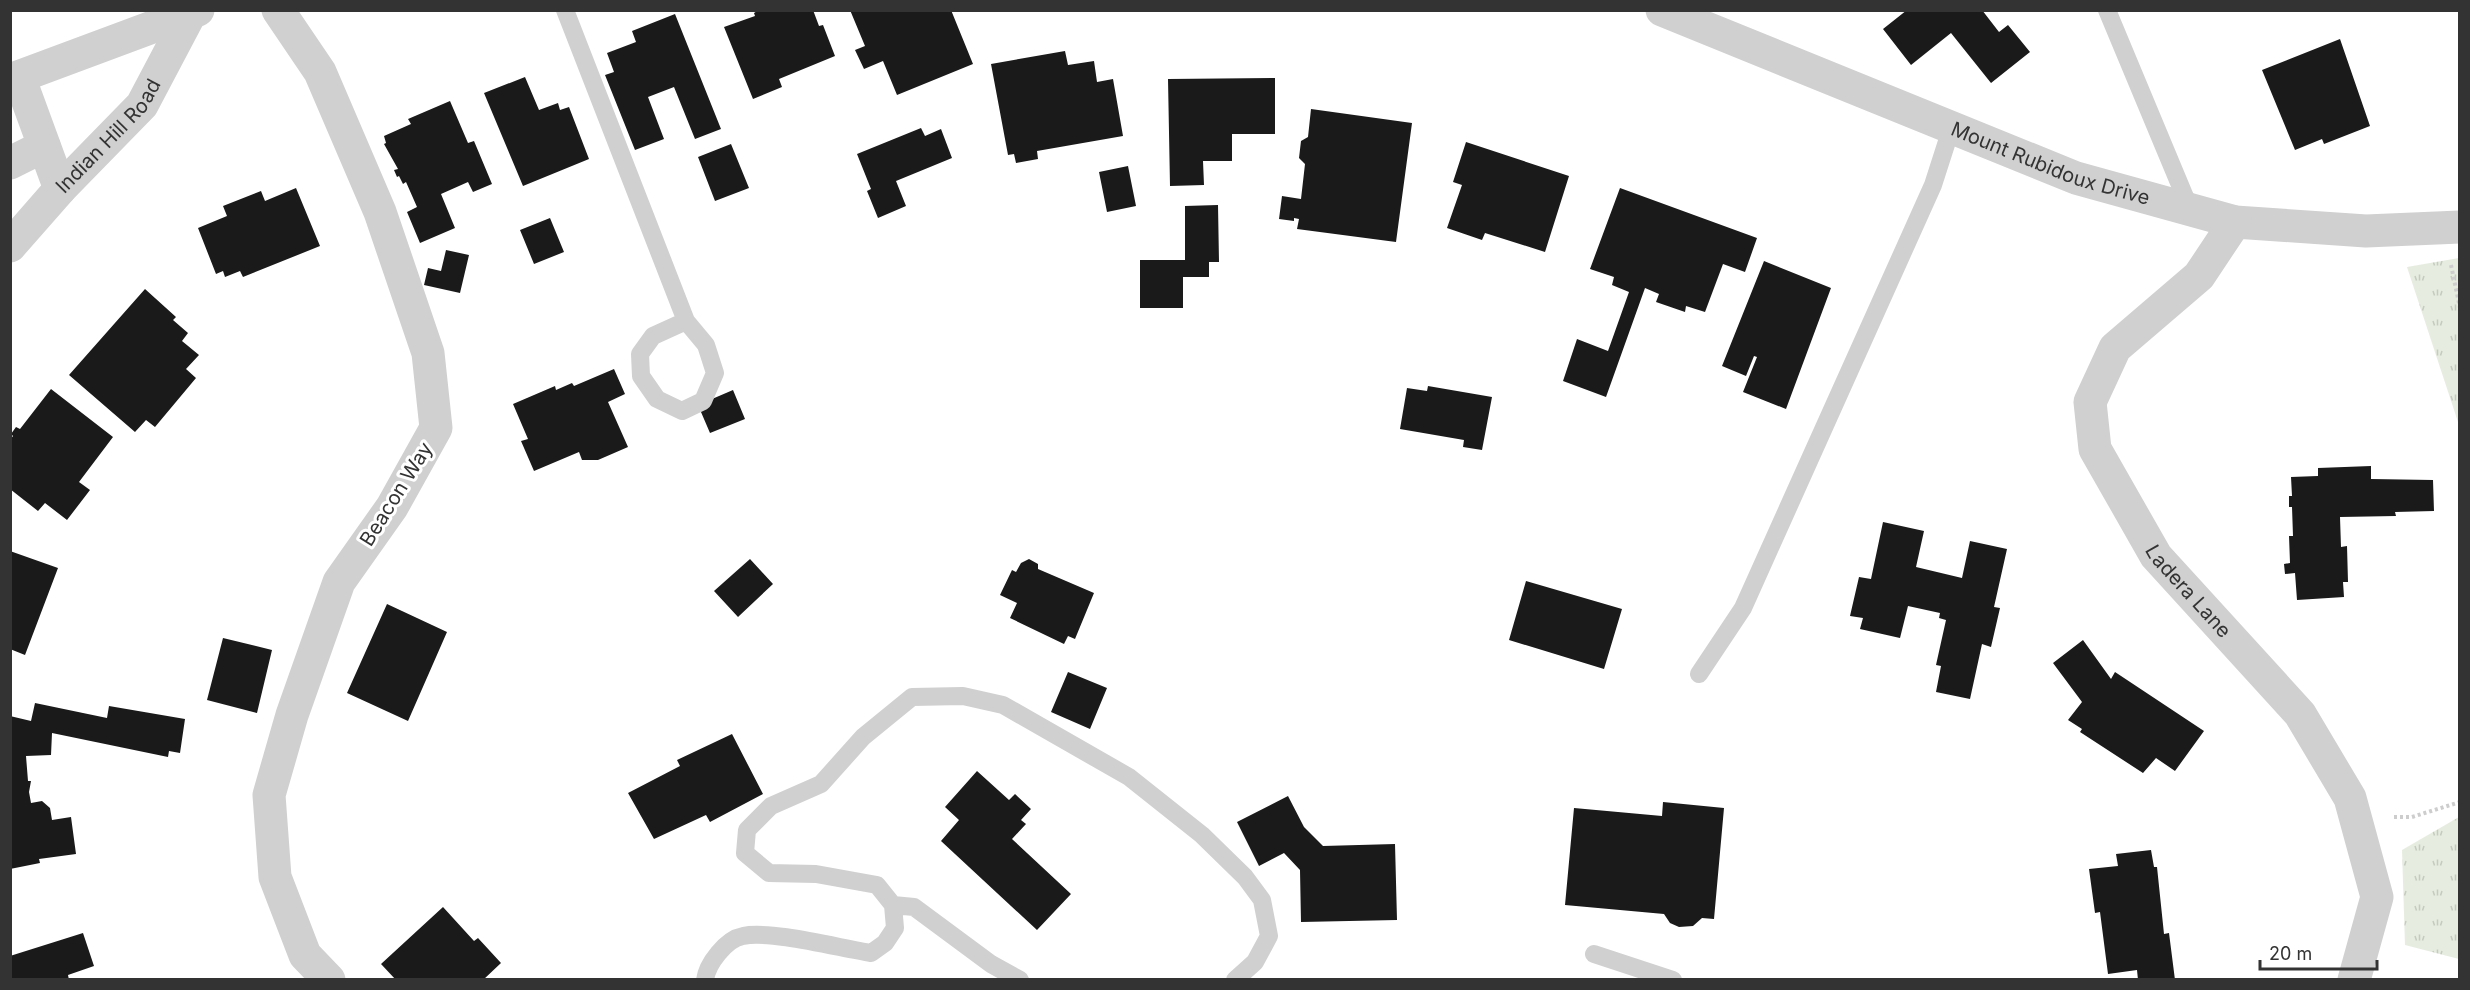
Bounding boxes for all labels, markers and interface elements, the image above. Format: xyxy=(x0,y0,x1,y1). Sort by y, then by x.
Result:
street label: Indian Hill Road xyxy=(51,75,166,198)
street label: Mount Rubidoux Drive xyxy=(1948,117,2153,210)
street label: Beacon Way xyxy=(355,438,437,550)
street label: Ladera Lane xyxy=(2140,541,2236,642)
scale bar xyxy=(2260,933,2377,971)
text: 20 m xyxy=(2269,943,2312,964)

